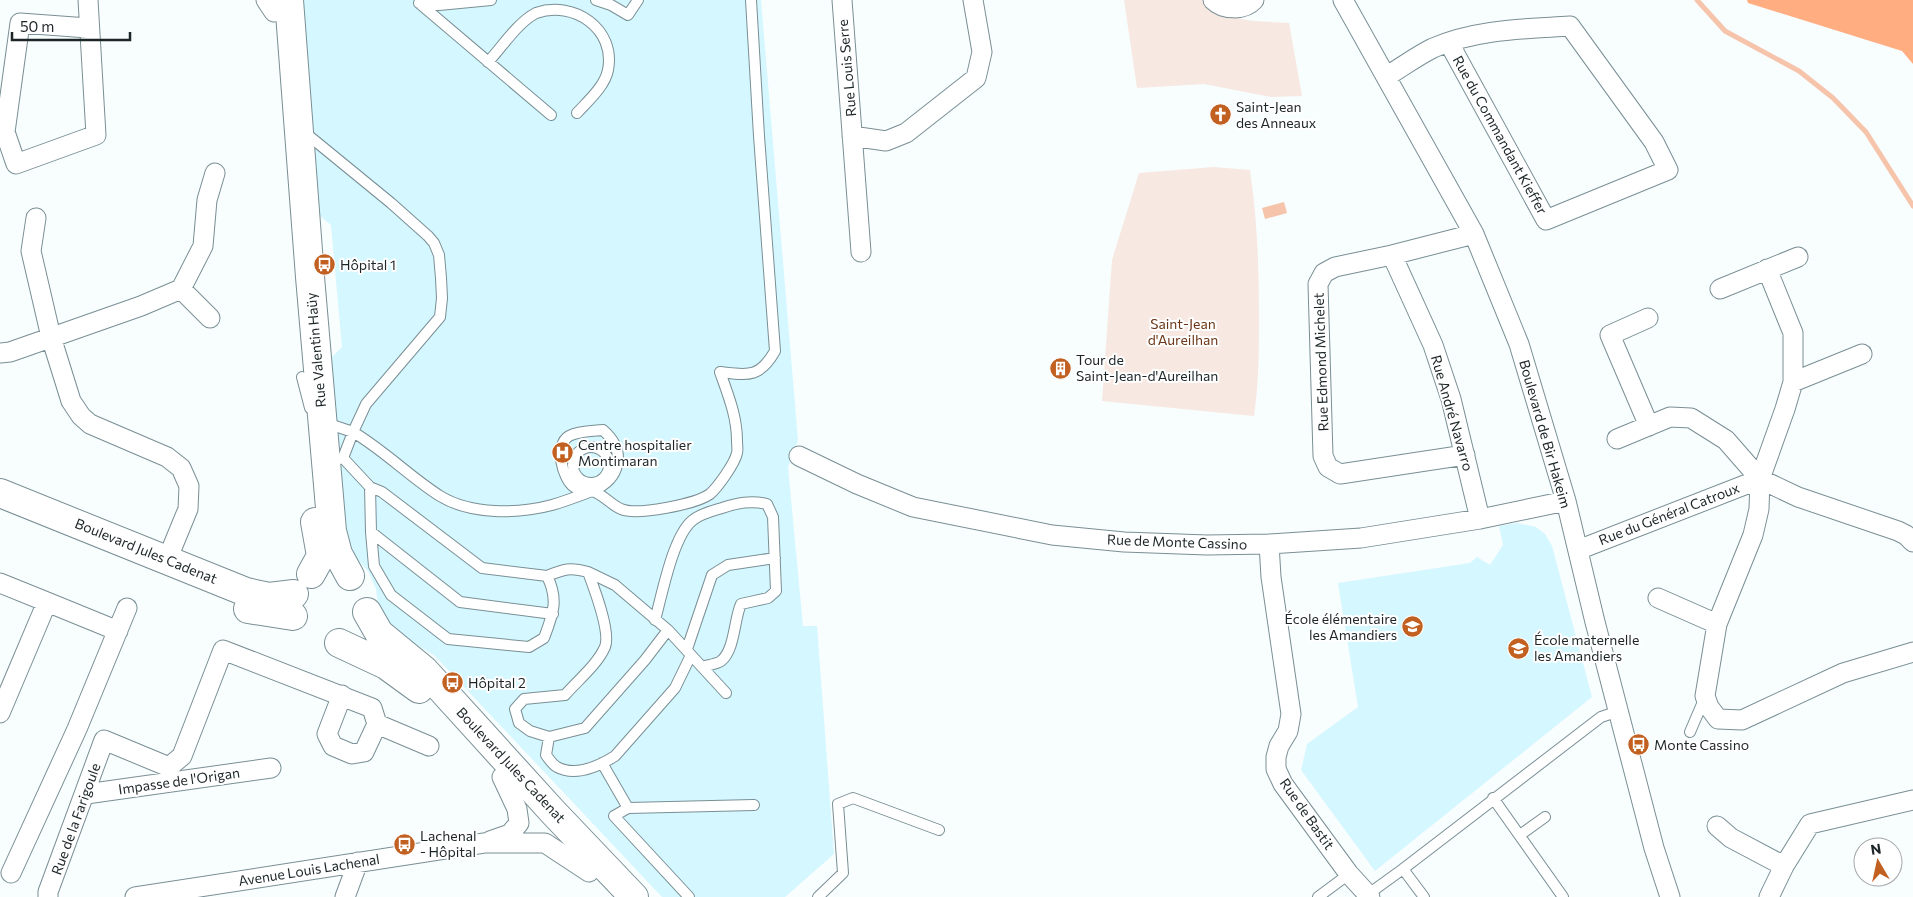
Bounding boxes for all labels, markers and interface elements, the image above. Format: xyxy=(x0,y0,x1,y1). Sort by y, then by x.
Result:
scale bar xyxy=(12,10,130,42)
text: 50 m xyxy=(20,17,54,35)
street label: Rue Louis Serre xyxy=(834,19,859,118)
street label: Rue du Commandant Kieffer xyxy=(1450,52,1551,218)
place label: Saint-Jean des Anneaux xyxy=(1236,98,1317,131)
church icon: Saint-Jean des Anneaux xyxy=(1208,103,1232,127)
bus stop icon: Hôpital 1 xyxy=(312,253,336,277)
place label: Hôpital 1 xyxy=(340,256,396,273)
street label: Rue Valentin Haüy xyxy=(302,292,329,408)
street label: Rue Edmond Michelet xyxy=(1310,292,1331,432)
park label: Saint-Jean d'Aureilhan xyxy=(1148,315,1218,348)
place label: Tour de Saint-Jean-d'Aureilhan xyxy=(1076,351,1218,384)
street label: Rue André Navarro xyxy=(1428,353,1477,473)
building icon: Tour de Saint-Jean-d'Aureilhan xyxy=(1048,356,1072,380)
street label: Boulevard de Bir Hakeim xyxy=(1516,358,1575,510)
place label: Centre hospitalier Montimaran xyxy=(578,436,692,469)
hospital icon: Centre hospitalier Montimaran xyxy=(550,441,574,465)
street label: Rue du Général Catroux xyxy=(1596,479,1742,548)
street label: Boulevard Jules Cadenat xyxy=(73,514,220,587)
street label: Rue de Monte Cassino xyxy=(1107,531,1247,552)
place label: École élémentaire les Amandiers xyxy=(1284,610,1397,643)
school or university icon: École élémentaire les Amandiers xyxy=(1401,615,1425,639)
place label: École maternelle les Amandiers xyxy=(1534,631,1639,664)
school or university icon: École maternelle les Amandiers xyxy=(1506,636,1530,660)
bus stop icon: Hôpital 2 xyxy=(440,671,464,695)
place label: Hôpital 2 xyxy=(468,674,526,691)
street label: Boulevard Jules Cadenat xyxy=(453,703,570,826)
bus stop icon: Monte Cassino xyxy=(1626,733,1650,757)
place label: Monte Cassino xyxy=(1654,736,1749,753)
street label: Rue de la Farigoule xyxy=(47,761,104,877)
street label: Impasse de l'Origan xyxy=(117,764,241,797)
street label: Rue de Bastit xyxy=(1277,775,1338,853)
place label: Lachenal - Hôpital xyxy=(420,827,477,860)
bus stop icon: Lachenal - Hôpital xyxy=(392,832,416,856)
north arrow xyxy=(1853,837,1903,887)
text: N xyxy=(1869,839,1882,858)
street label: Avenue Louis Lachenal xyxy=(237,850,381,889)

